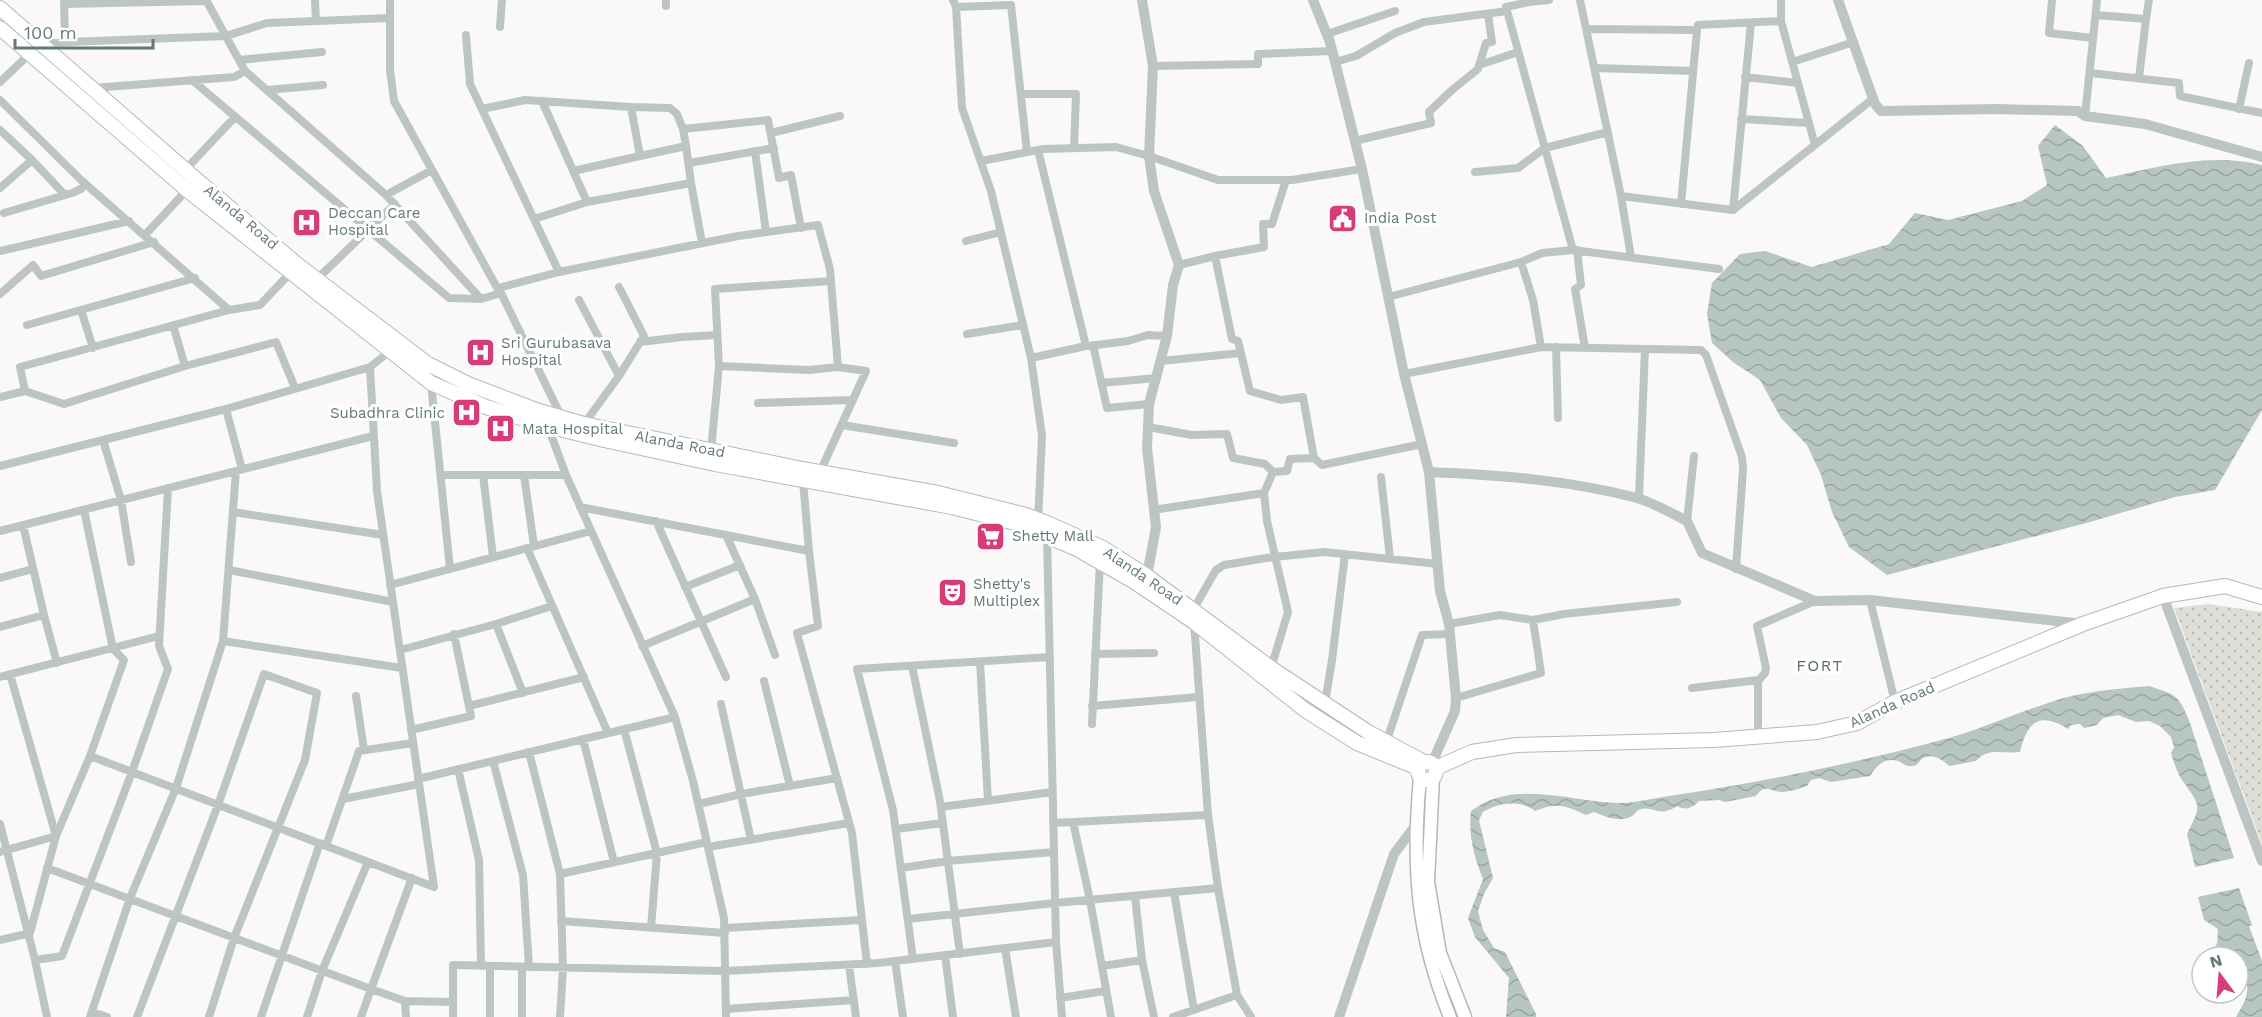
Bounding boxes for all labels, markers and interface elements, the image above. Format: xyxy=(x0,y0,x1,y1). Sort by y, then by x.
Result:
scale bar xyxy=(15,12,153,50)
text: 100 m xyxy=(24,22,77,43)
street label: Alanda Road xyxy=(200,181,282,253)
public building icon: India Post xyxy=(1327,202,1359,234)
place label: Deccan Care Hospital xyxy=(328,204,420,239)
hospital icon: Deccan Care Hospital xyxy=(291,206,323,238)
place label: India Post xyxy=(1364,209,1437,227)
place label: Sri Gurubasava Hospital xyxy=(501,334,612,369)
hospital icon: Sri Gurubasava Hospital xyxy=(464,336,496,368)
hospital icon: Subadhra Clinic xyxy=(450,397,482,429)
place label: Subadhra Clinic xyxy=(330,404,445,422)
hospital icon: Mata Hospital xyxy=(485,413,517,445)
place label: Mata Hospital xyxy=(522,420,623,438)
street label: Alanda Road xyxy=(633,426,727,462)
supermarket icon: Shetty Mall xyxy=(975,520,1007,552)
place label: Shetty Mall xyxy=(1012,527,1094,545)
street label: Alanda Road xyxy=(1100,543,1186,609)
place label: Shetty's Multiplex xyxy=(973,575,1040,610)
theatre icon: Shetty's Multiplex xyxy=(936,577,968,609)
district label: FORT xyxy=(1796,656,1844,675)
street label: Alanda Road xyxy=(1847,678,1937,732)
north arrow xyxy=(2190,945,2250,1005)
text: N xyxy=(2208,950,2224,972)

